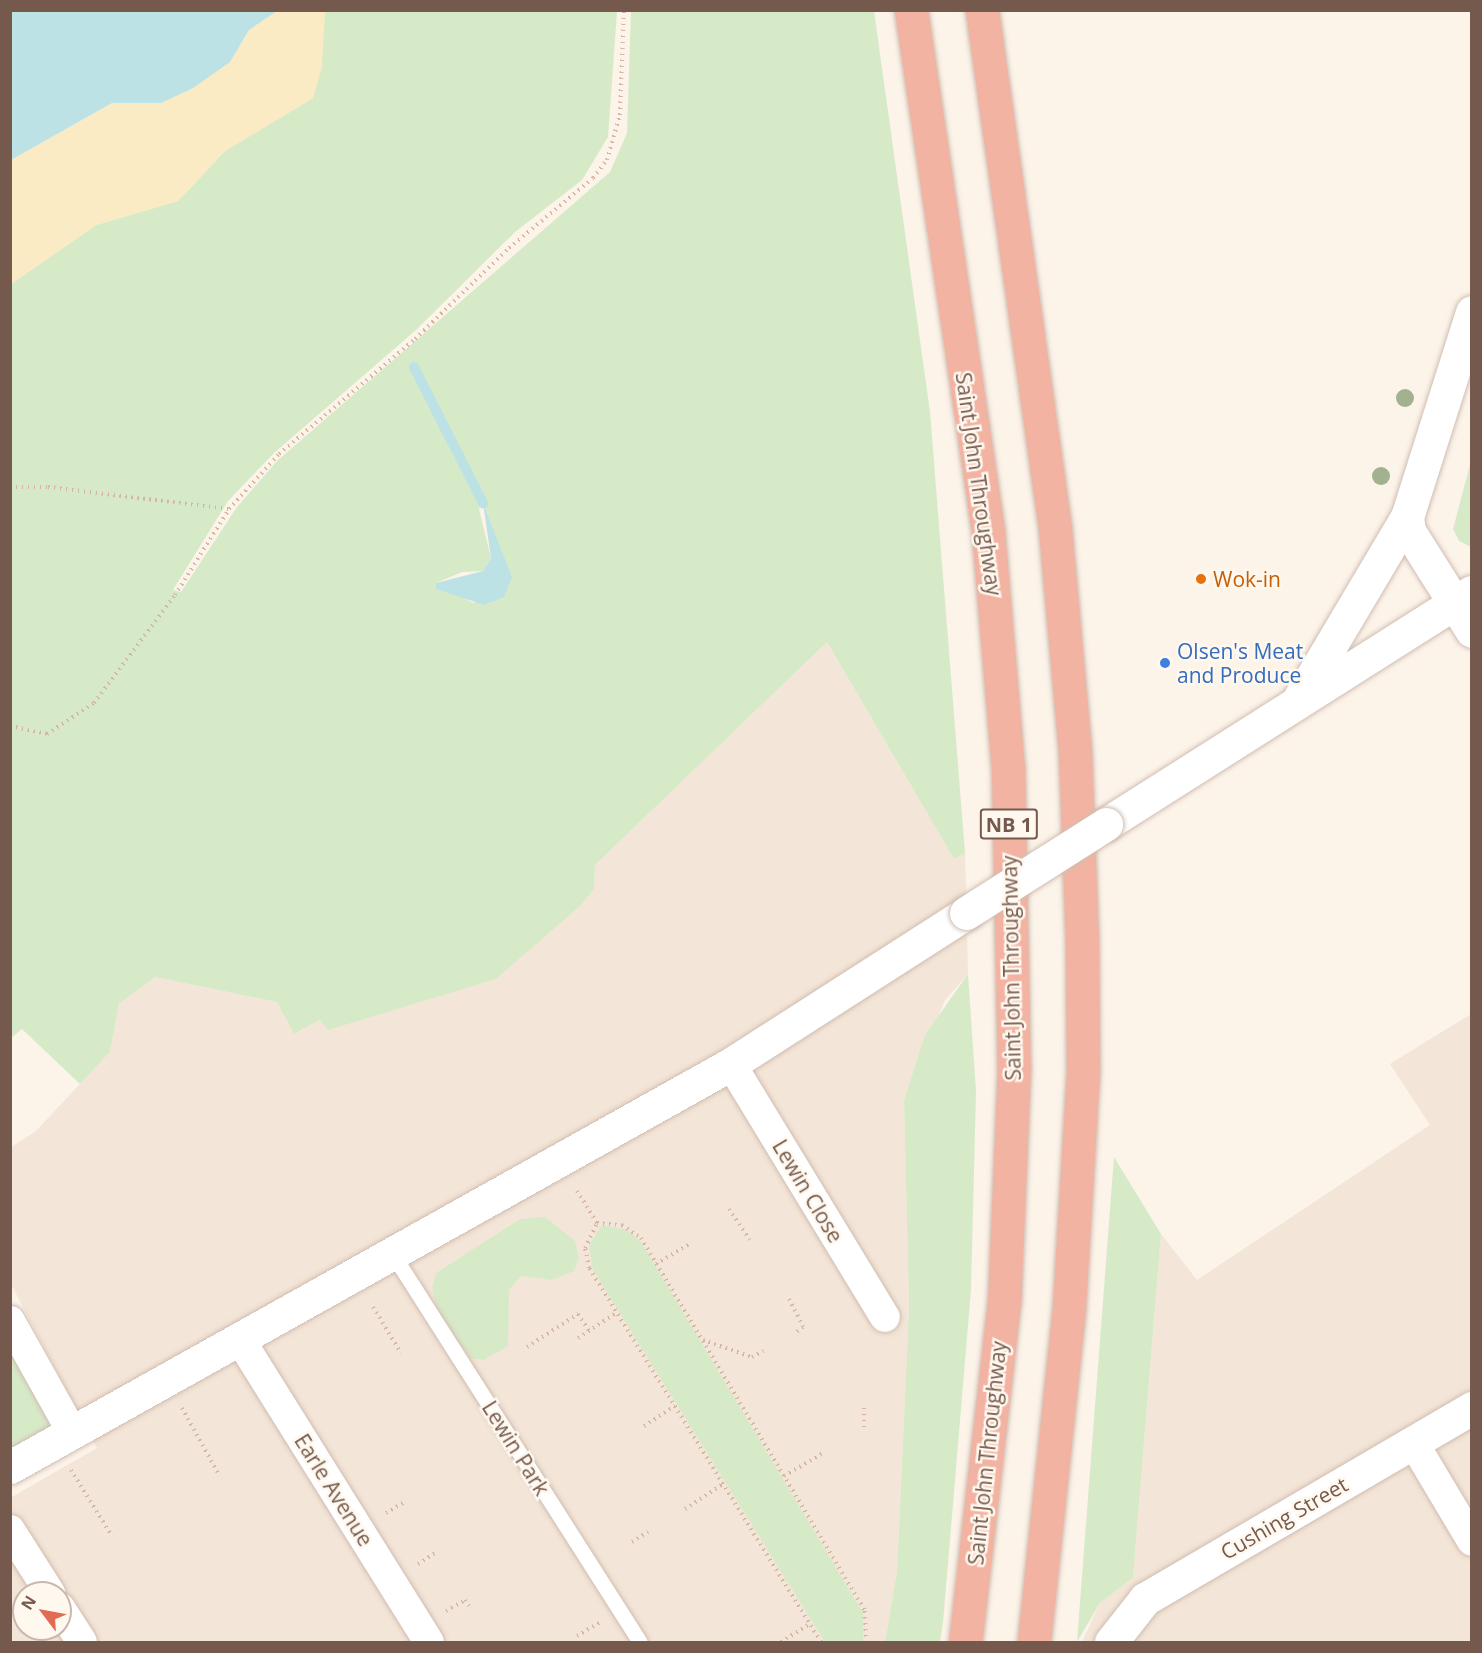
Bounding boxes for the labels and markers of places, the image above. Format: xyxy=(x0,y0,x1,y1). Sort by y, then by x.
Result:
place label: Wok-in xyxy=(1213,566,1281,592)
marker: Wok-in xyxy=(1194,572,1208,586)
place label: Olsen's Meat and Produce xyxy=(1177,638,1303,688)
marker: Olsen's Meat and Produce xyxy=(1158,656,1172,670)

